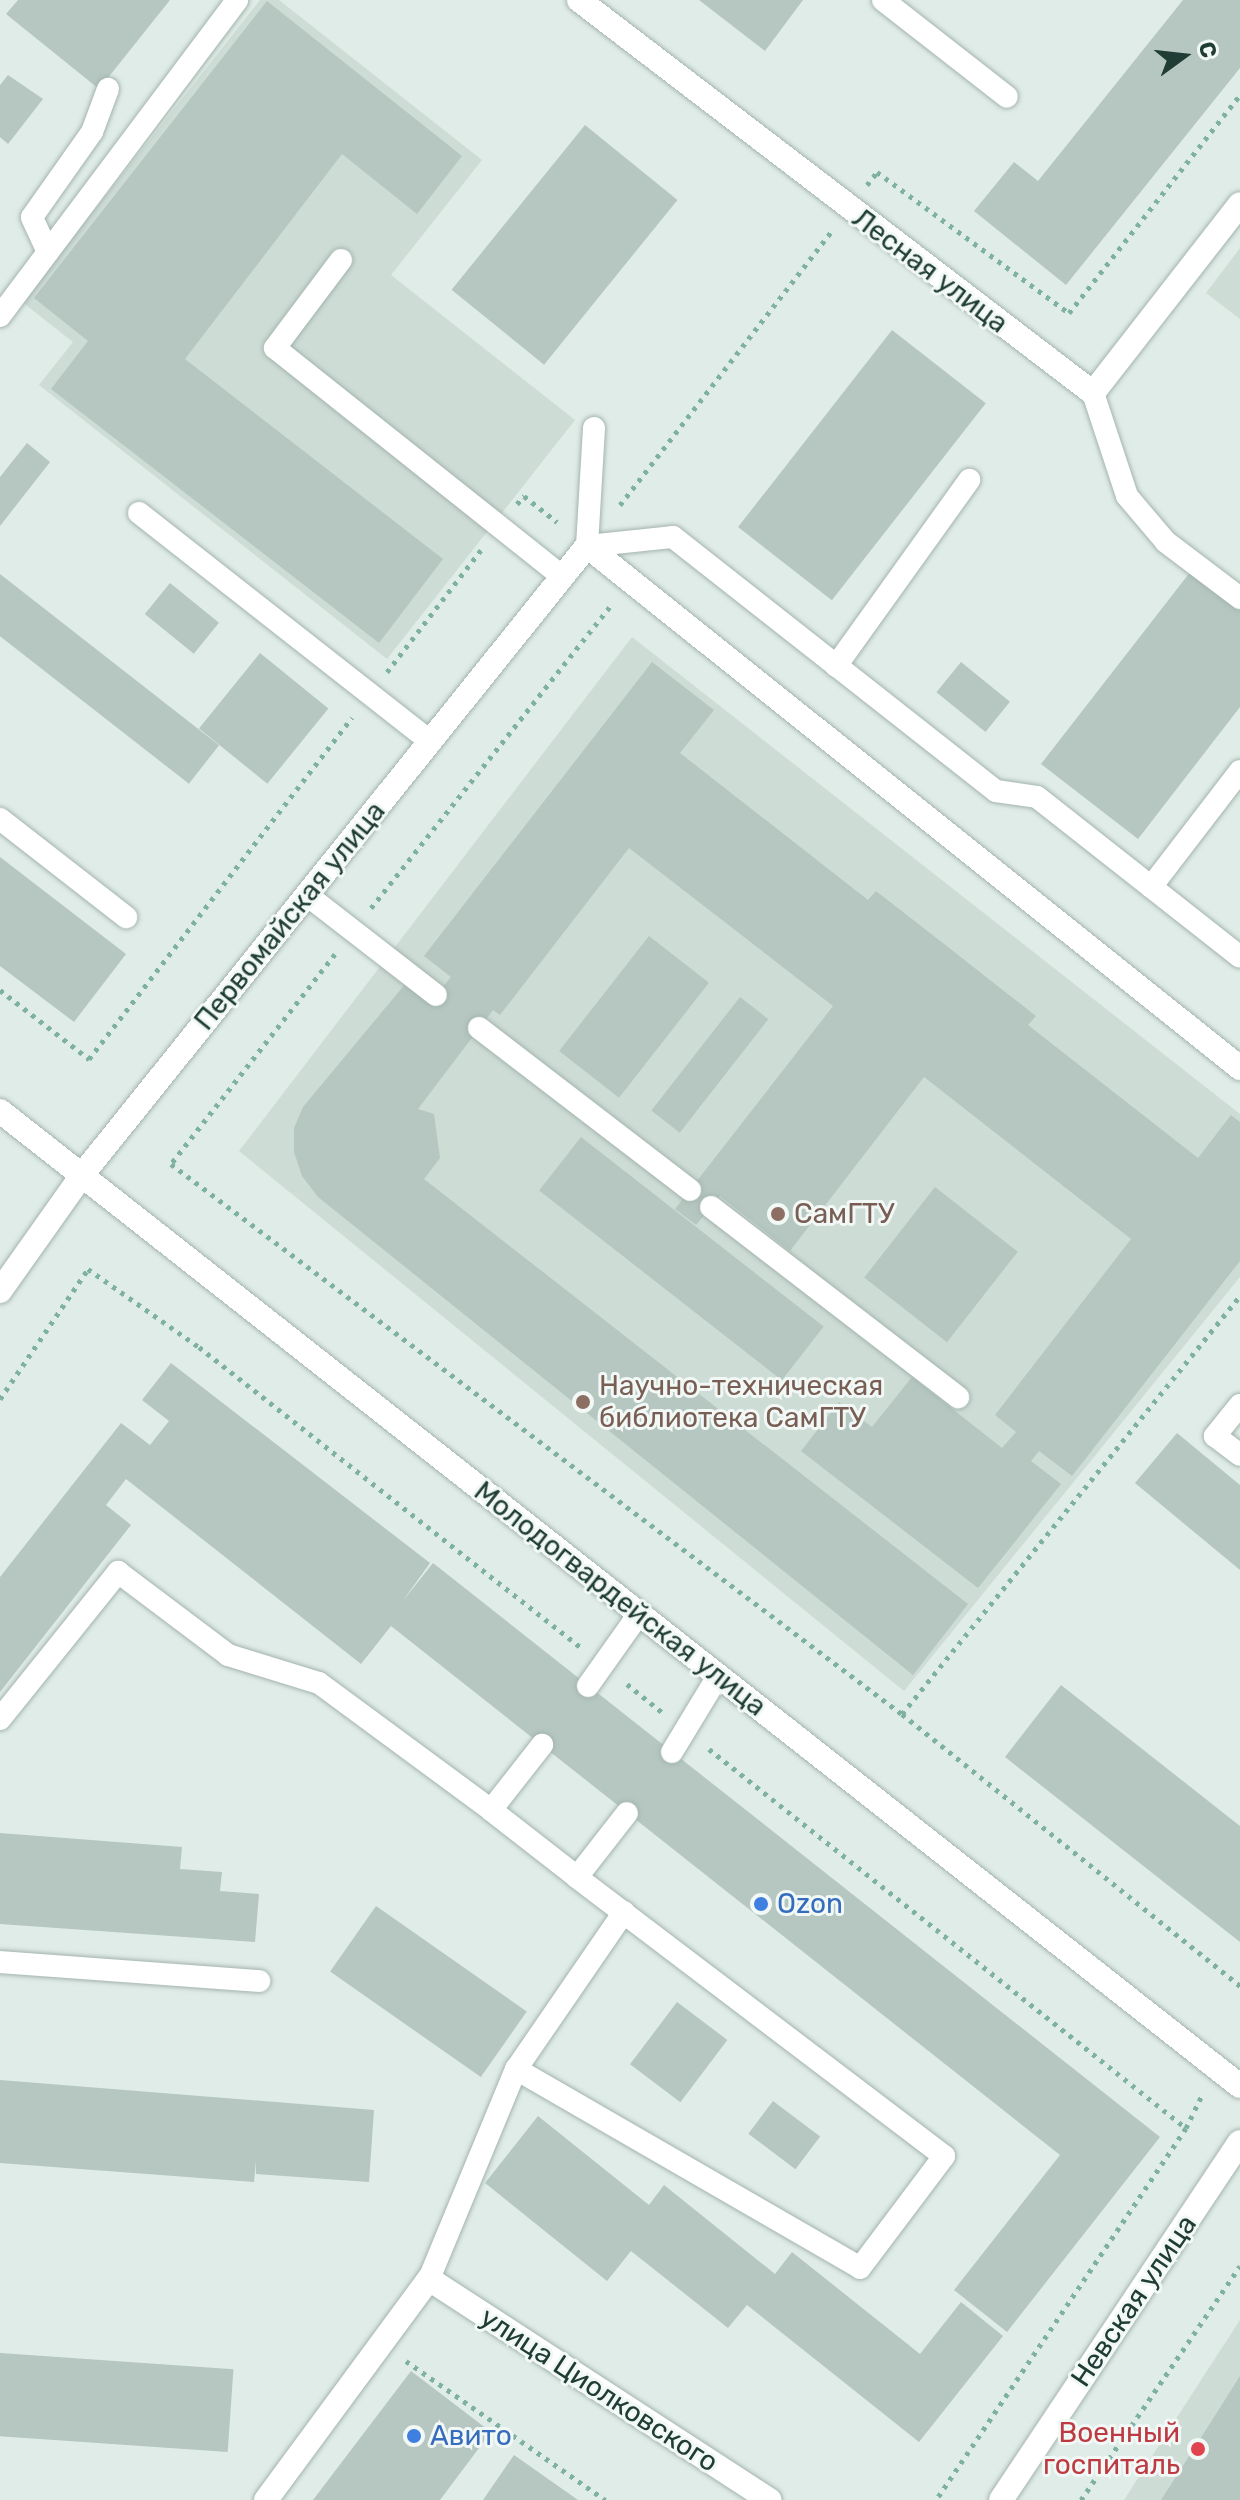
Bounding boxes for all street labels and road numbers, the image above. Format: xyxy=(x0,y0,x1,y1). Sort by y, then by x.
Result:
street label: Лесная улица xyxy=(846,202,1014,340)
street label: Первомайская улица xyxy=(187,795,393,1037)
street label: Молодогвардейская улица xyxy=(467,1475,773,1723)
street label: Невская улица xyxy=(1064,2209,1204,2393)
street label: улица Циолковского xyxy=(474,2301,724,2479)

